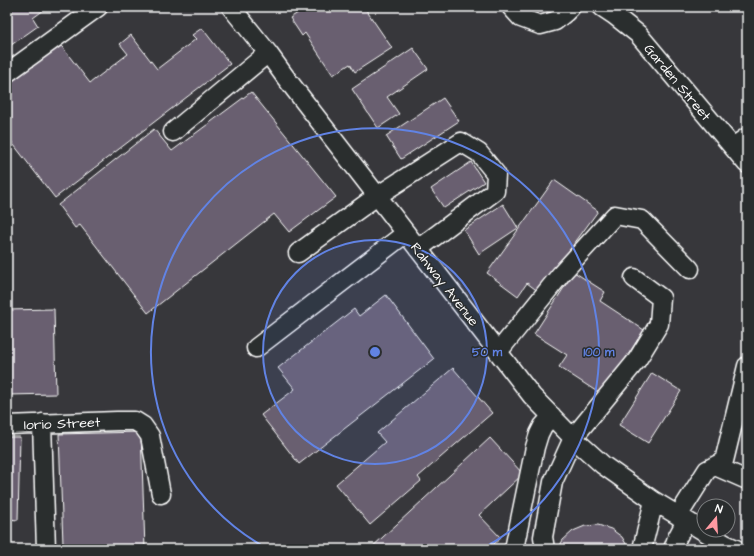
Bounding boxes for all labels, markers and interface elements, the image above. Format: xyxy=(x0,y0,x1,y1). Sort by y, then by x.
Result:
street label: Garden Street xyxy=(639,40,716,126)
street label: Rahway Avenue xyxy=(405,239,484,331)
text: 50 m xyxy=(472,344,503,361)
text: 100 m xyxy=(584,344,615,361)
centre of rings xyxy=(368,345,382,359)
street label: Iorio Street xyxy=(23,413,101,435)
north arrow xyxy=(696,498,736,538)
text: N xyxy=(713,501,725,517)

